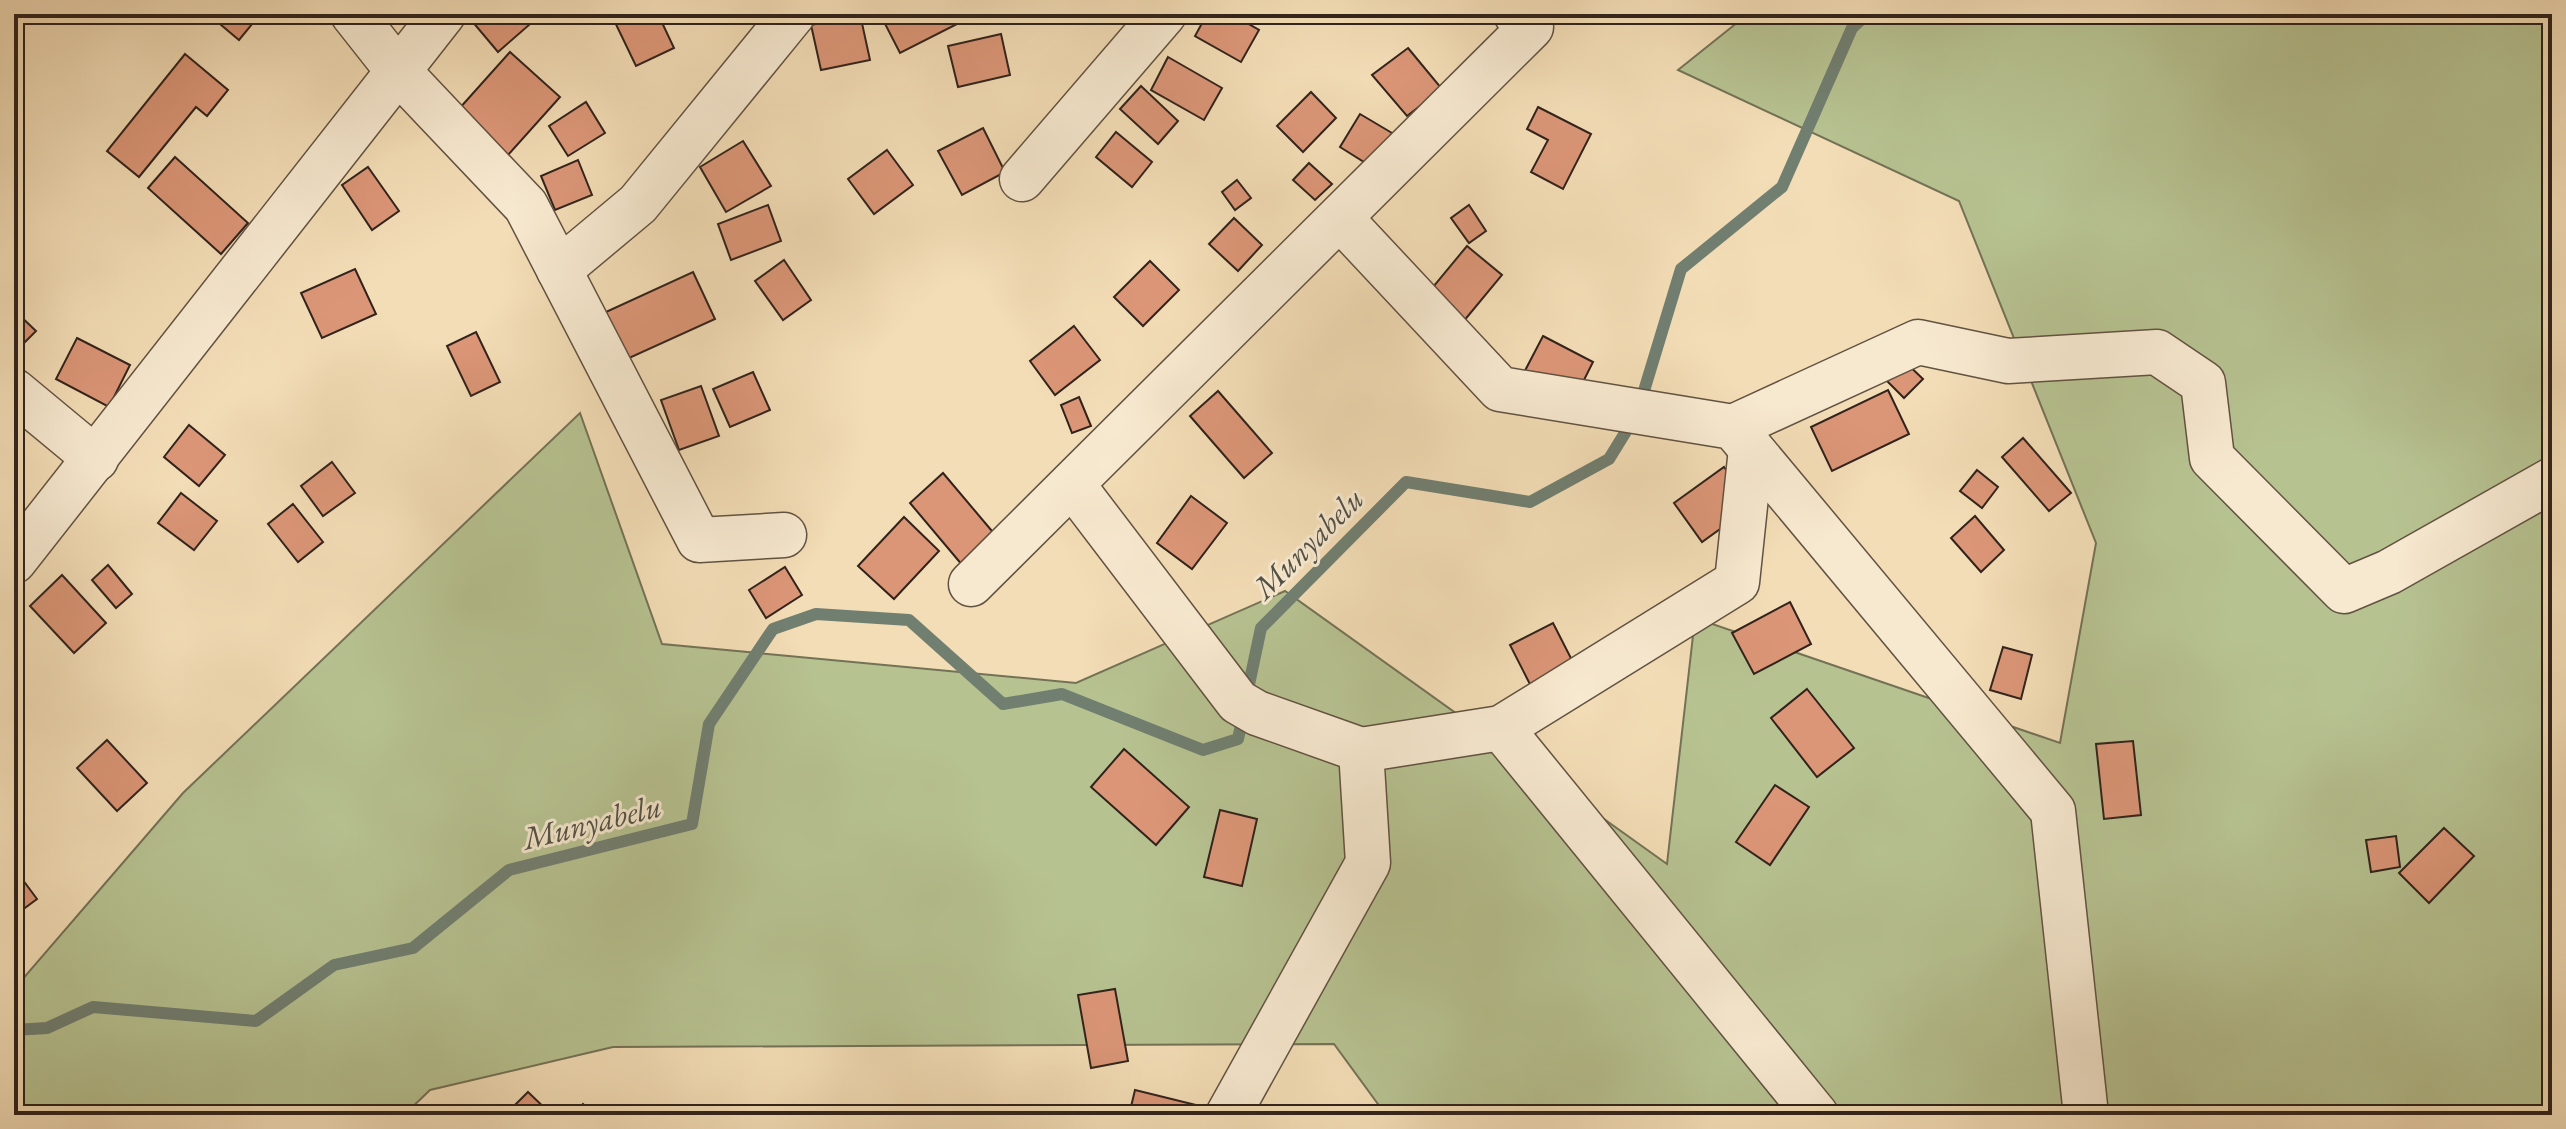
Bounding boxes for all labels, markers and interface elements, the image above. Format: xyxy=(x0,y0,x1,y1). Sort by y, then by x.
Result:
water label: Munyabelu xyxy=(1242,478,1373,609)
water label: Munyabelu xyxy=(516,784,666,860)

